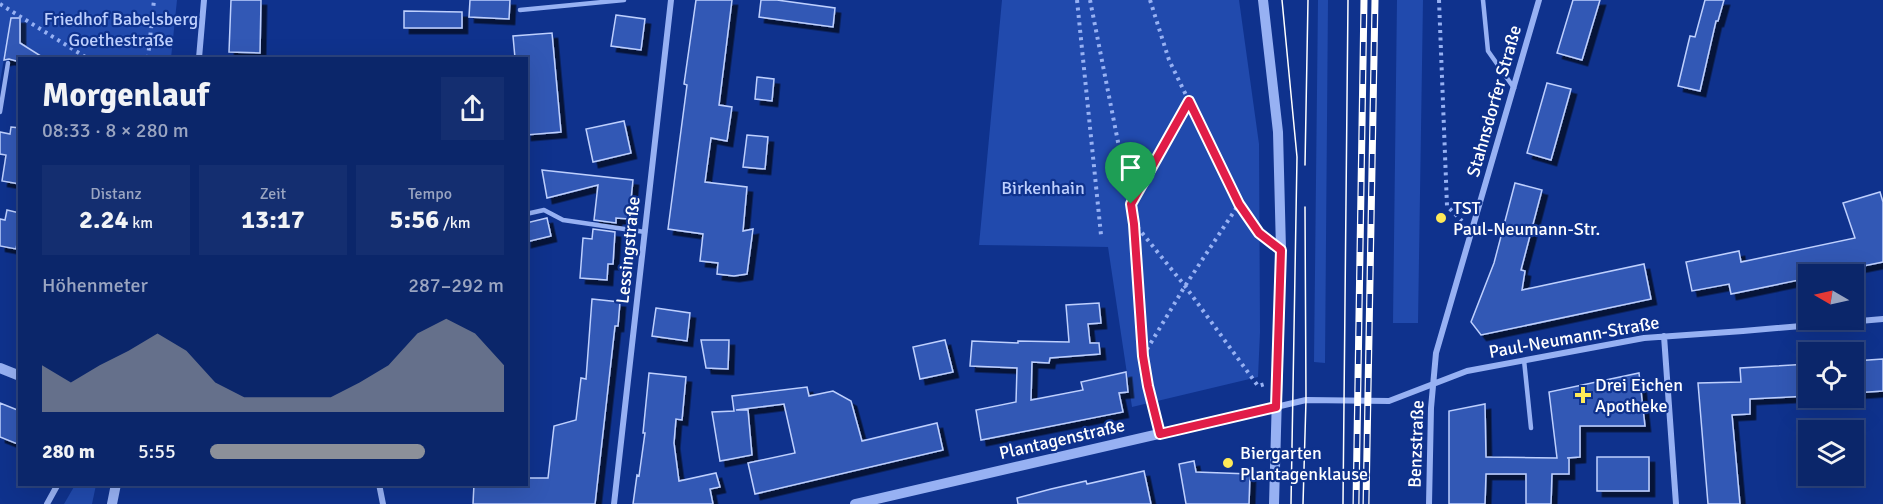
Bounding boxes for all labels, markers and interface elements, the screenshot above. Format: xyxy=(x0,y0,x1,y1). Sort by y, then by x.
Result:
park label: Friedhof Babelsberg Goethestraße xyxy=(44,8,198,51)
street label: Stahnsdorfer Straße xyxy=(1462,23,1526,179)
text: Morgenlauf xyxy=(42,75,209,116)
button: share xyxy=(441,77,504,140)
text: 08:33 · 8 × 280 m xyxy=(42,118,189,143)
pin xyxy=(1105,142,1156,204)
icon: arrive xyxy=(1114,151,1147,184)
park label: Birkenhain xyxy=(1001,177,1085,199)
text: Distanz xyxy=(90,184,142,204)
text: Zeit xyxy=(260,184,286,204)
text: Tempo xyxy=(408,184,452,204)
street label: Lessingstraße xyxy=(611,195,645,305)
place label: TST Paul-Neumann-Str. xyxy=(1453,197,1600,240)
text: 2.24 xyxy=(79,204,129,236)
text: 13:17 xyxy=(241,204,305,236)
text: 5:56 xyxy=(390,204,439,236)
marker: TST Paul-Neumann-Str. xyxy=(1434,211,1448,225)
text: km xyxy=(129,213,153,233)
text: /km xyxy=(439,213,470,233)
north arrow xyxy=(1798,264,1864,330)
map controls xyxy=(1798,264,1864,486)
text: Höhenmeter xyxy=(42,273,148,298)
text: 287–292 m xyxy=(408,273,504,298)
street label: Paul-Neumann-Straße xyxy=(1487,311,1661,363)
button: locate xyxy=(1798,342,1864,408)
place label: Drei Eichen Apotheke xyxy=(1595,374,1683,417)
marker: Drei Eichen Apotheke xyxy=(1576,388,1590,402)
street label: Benzstraße xyxy=(1403,400,1429,488)
street label: Plantagenstraße xyxy=(997,414,1127,464)
button: layers xyxy=(1798,420,1864,486)
text: 280 m xyxy=(42,439,95,464)
text: 5:55 xyxy=(138,439,176,464)
place label: Biergarten Plantagenklause xyxy=(1240,442,1368,485)
marker: Biergarten Plantagenklause xyxy=(1221,456,1235,470)

